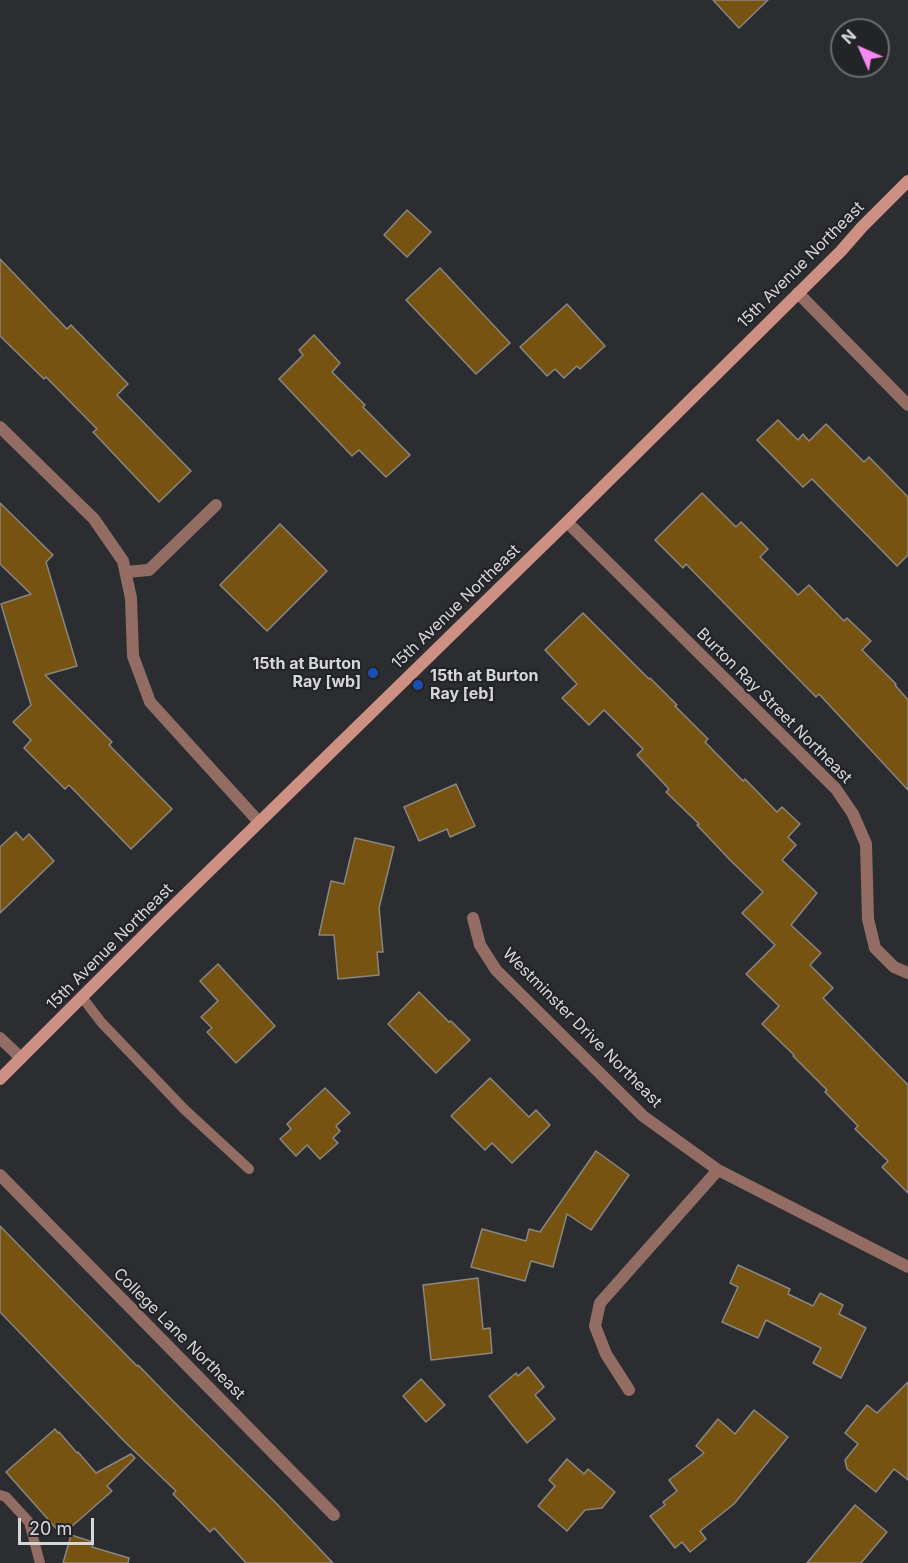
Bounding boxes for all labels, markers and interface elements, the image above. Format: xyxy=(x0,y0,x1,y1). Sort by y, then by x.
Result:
north arrow xyxy=(830,18,890,78)
text: N xyxy=(837,25,860,48)
street label: 15th Avenue Northeast xyxy=(734,198,868,332)
street label: 15th Avenue Northeast xyxy=(388,541,524,673)
street label: Burton Ray Street Northeast xyxy=(692,624,856,788)
place label: 15th at Burton Ray [wb] xyxy=(252,654,361,692)
marker: 15th at Burton Ray [wb] xyxy=(366,666,380,680)
place label: 15th at Burton Ray [eb] xyxy=(430,666,539,704)
marker: 15th at Burton Ray [eb] xyxy=(411,678,425,692)
street label: 15th Avenue Northeast xyxy=(43,880,177,1014)
street label: Westminster Drive Northeast xyxy=(498,944,666,1112)
street label: College Lane Northeast xyxy=(109,1264,249,1404)
scale bar xyxy=(21,1506,98,1544)
text: 20 m xyxy=(29,1518,72,1539)

